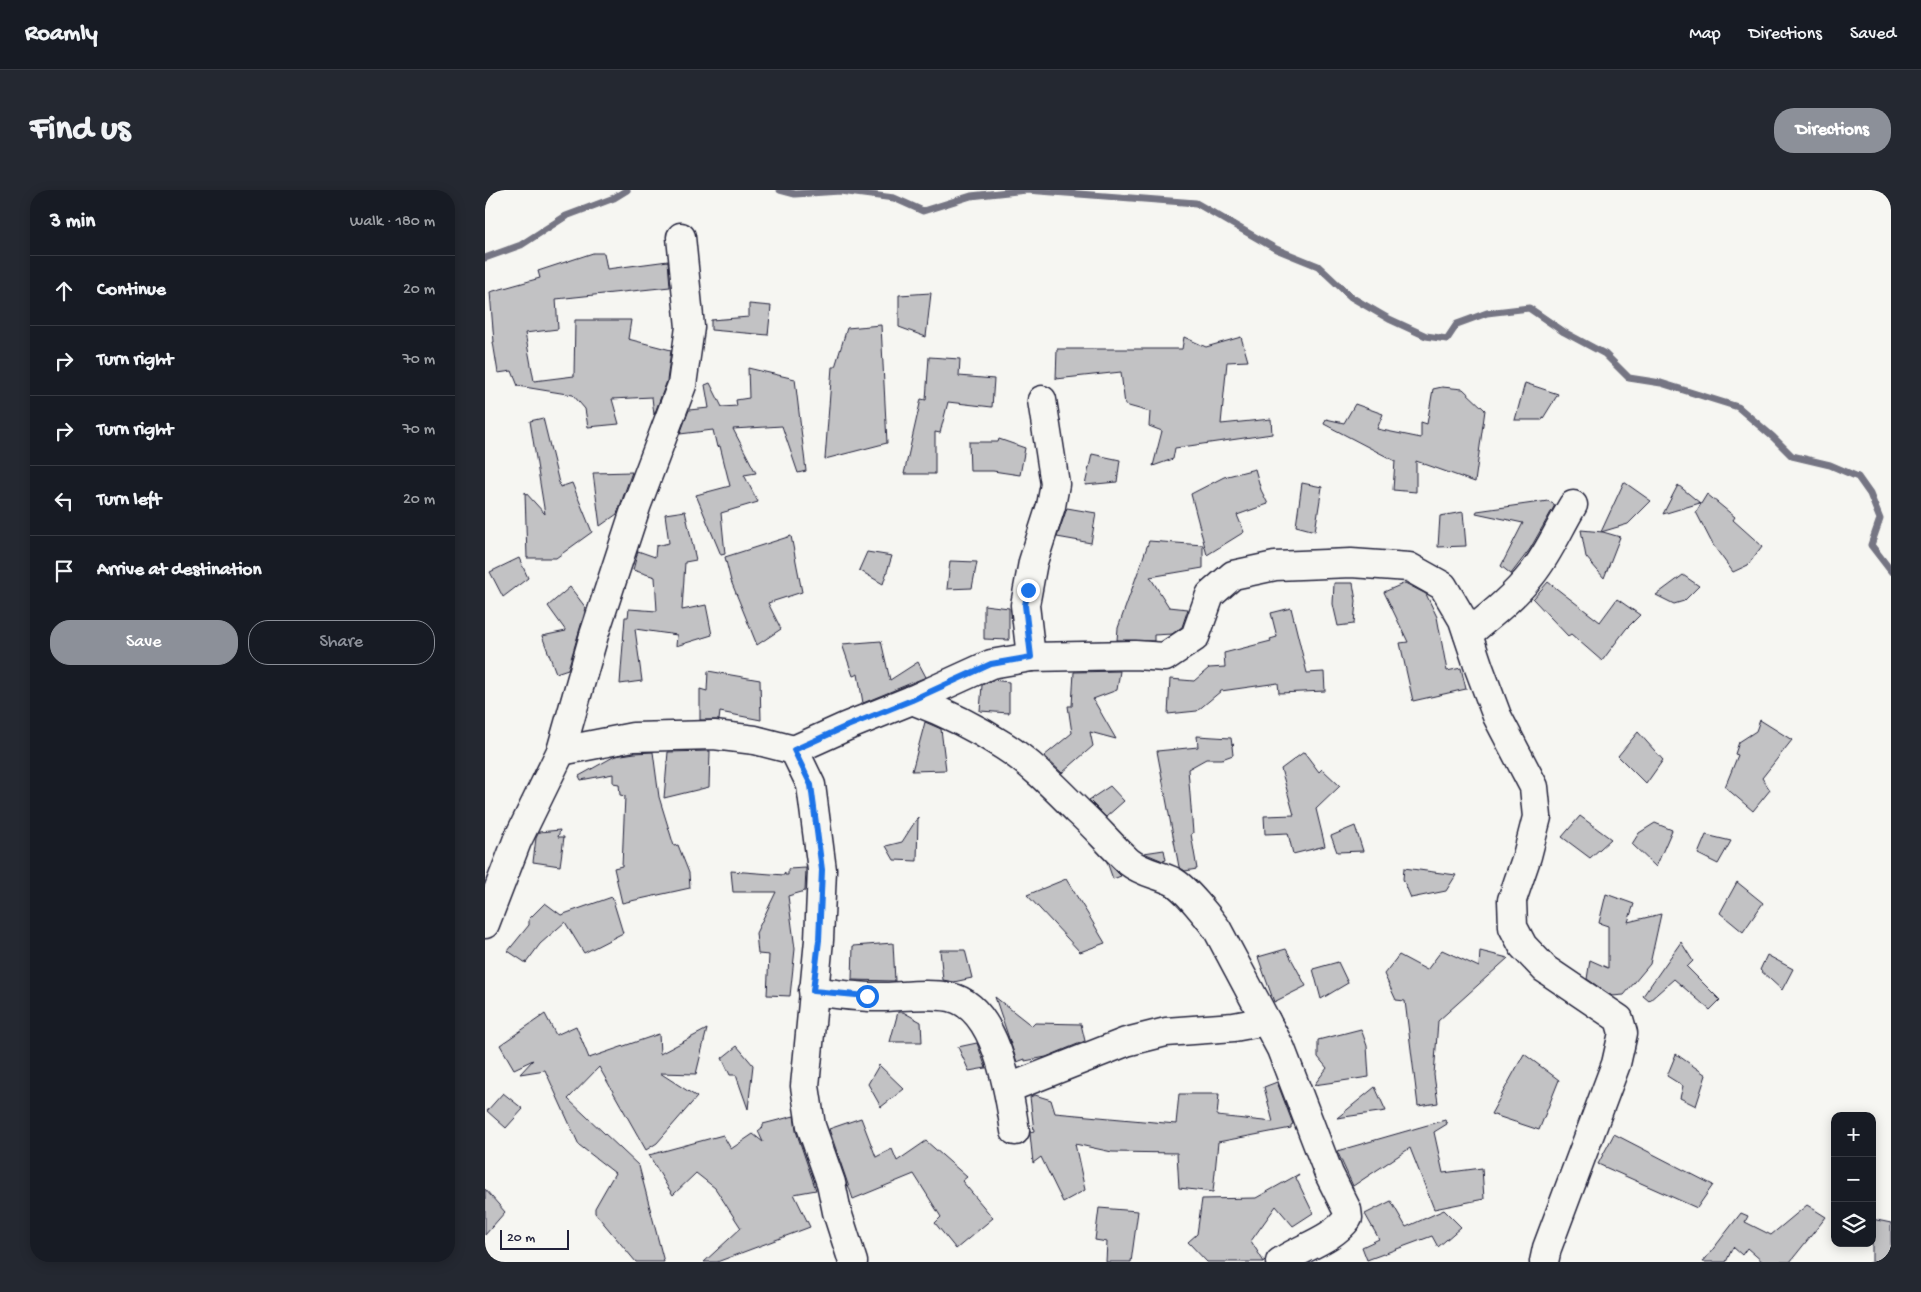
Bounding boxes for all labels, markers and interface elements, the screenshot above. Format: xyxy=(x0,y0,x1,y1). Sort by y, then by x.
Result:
text: Roamly xyxy=(25,20,98,49)
text: Map xyxy=(1689,24,1721,45)
text: Directions xyxy=(1749,24,1822,45)
text: Saved xyxy=(1850,24,1896,45)
button: Directions xyxy=(1774,108,1891,153)
text: Find us xyxy=(30,110,130,151)
text: 3 min xyxy=(50,210,95,235)
text: Walk · 180 m xyxy=(350,213,435,232)
icon: ahead xyxy=(50,277,78,305)
text: Continue xyxy=(97,279,166,302)
text: 20 m xyxy=(403,281,435,300)
icon: right xyxy=(50,347,78,375)
text: Turn right xyxy=(97,349,173,372)
text: 70 m xyxy=(402,351,435,370)
icon: right xyxy=(50,417,78,445)
text: Turn right xyxy=(97,419,173,442)
text: 70 m xyxy=(402,421,435,440)
icon: left xyxy=(50,487,78,515)
text: Turn left xyxy=(97,489,161,512)
text: 20 m xyxy=(403,491,435,510)
icon: arrive xyxy=(50,557,78,585)
text: Arrive at destination xyxy=(97,559,261,582)
route end xyxy=(1017,579,1040,602)
button: Save xyxy=(50,620,238,665)
button: Share xyxy=(248,620,435,665)
route start xyxy=(856,985,879,1008)
map controls xyxy=(1831,1112,1876,1247)
button: + xyxy=(1831,1112,1876,1157)
button: − xyxy=(1831,1157,1876,1202)
button: layers xyxy=(1831,1202,1876,1247)
scale bar xyxy=(500,1227,569,1250)
text: 20 m xyxy=(507,1230,535,1247)

